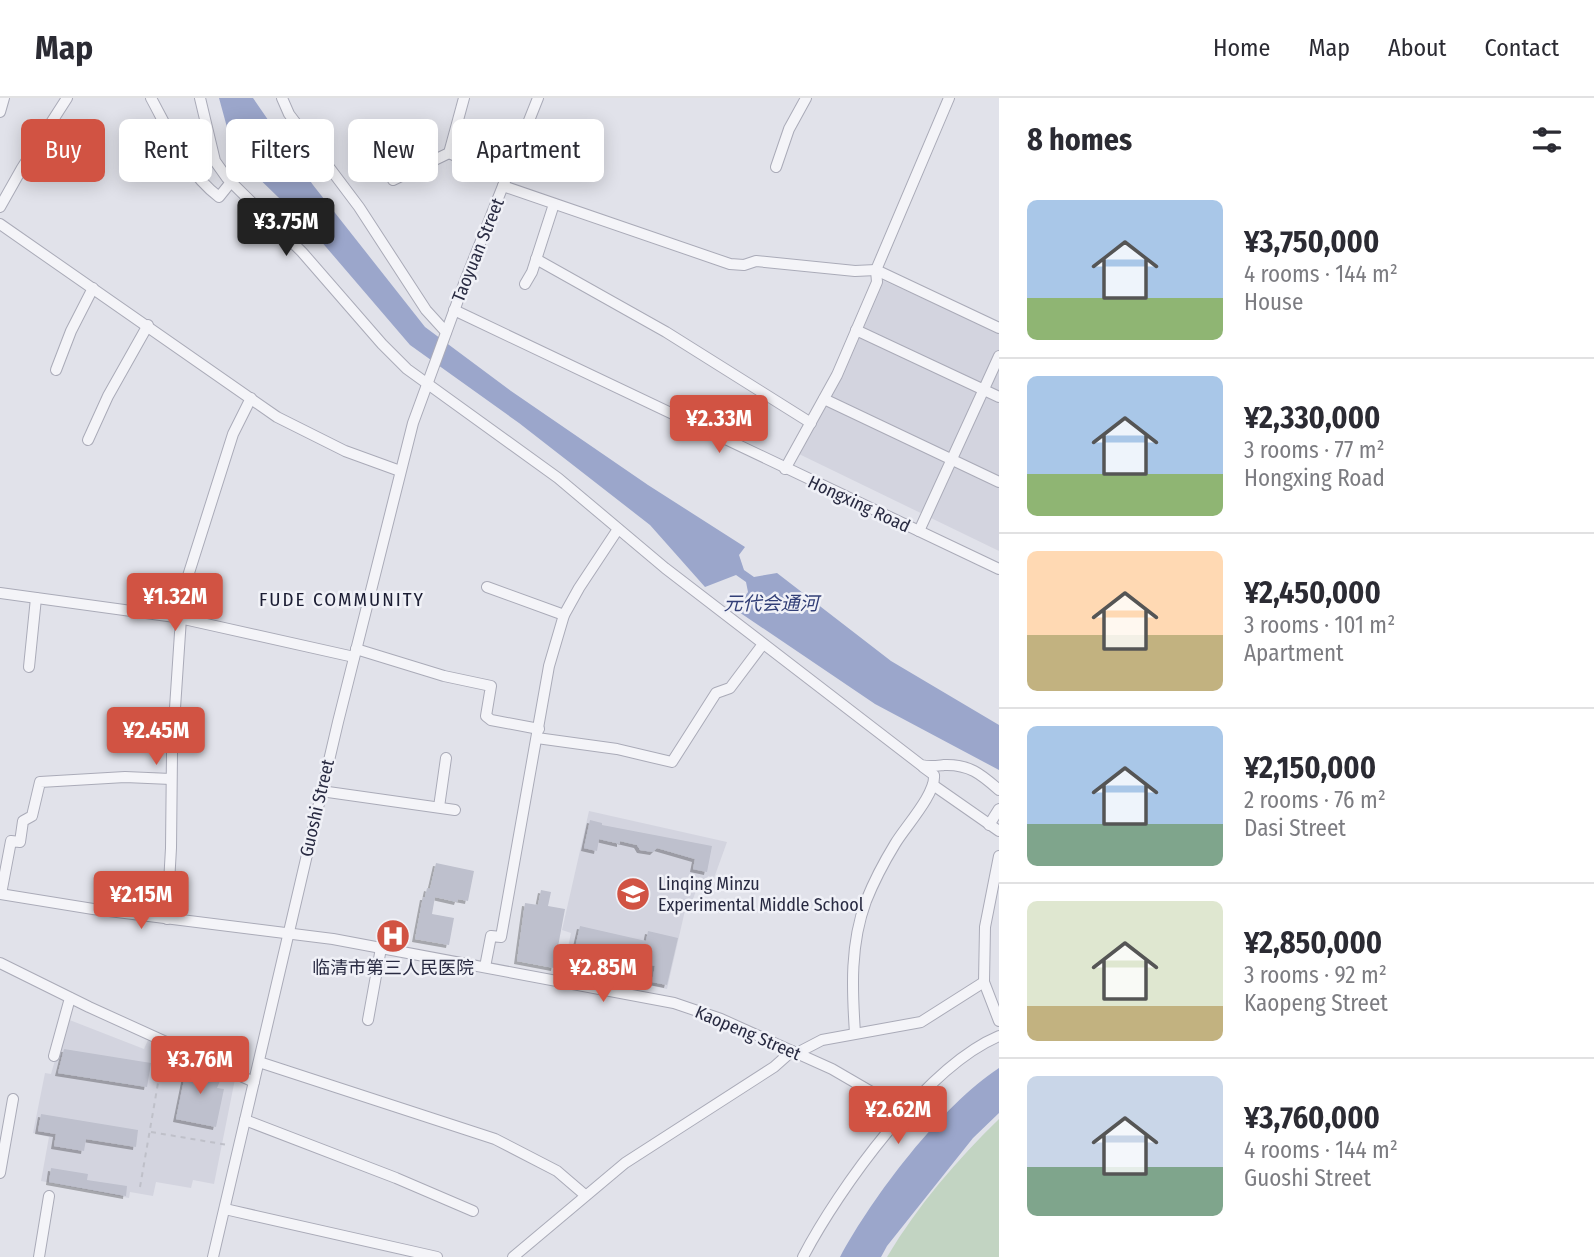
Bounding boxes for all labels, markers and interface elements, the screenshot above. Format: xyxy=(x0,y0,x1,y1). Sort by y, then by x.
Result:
text: Map xyxy=(35,28,93,68)
text: Home xyxy=(1213,34,1270,62)
text: Map xyxy=(1308,34,1350,62)
text: About xyxy=(1388,34,1446,62)
text: Contact xyxy=(1484,34,1559,62)
chip: Buy xyxy=(21,119,105,182)
chip: Rent xyxy=(119,119,212,182)
chip: Filters xyxy=(226,119,334,182)
chip: New xyxy=(348,119,438,182)
chip: Apartment xyxy=(452,119,604,182)
icon: filters xyxy=(1528,121,1566,159)
text: 8 homes xyxy=(1027,122,1132,158)
street label: Taoyuan Street xyxy=(447,195,509,305)
pin: ¥3.75M xyxy=(229,198,343,258)
text: ¥3.75M xyxy=(253,207,319,235)
text: ¥3,750,000 xyxy=(1244,224,1379,260)
icon: home xyxy=(1083,228,1167,312)
text: 4 rooms · 144 m² xyxy=(1244,260,1398,288)
text: House xyxy=(1244,288,1303,316)
pin: ¥2.33M xyxy=(662,396,776,455)
text: ¥2,330,000 xyxy=(1244,400,1380,436)
text: ¥2.33M xyxy=(686,404,752,432)
icon: home xyxy=(1083,404,1167,488)
text: 3 rooms · 77 m² xyxy=(1244,436,1385,464)
text: Hongxing Road xyxy=(1244,464,1385,492)
street label: Hongxing Road xyxy=(804,471,914,537)
pin: ¥1.32M xyxy=(118,574,232,633)
text: ¥2,450,000 xyxy=(1244,575,1381,611)
icon: home xyxy=(1083,579,1167,663)
text: ¥1.32M xyxy=(143,582,207,610)
district label: FUDE COMMUNITY xyxy=(259,588,425,611)
water label: 元代会通河 xyxy=(723,592,822,615)
text: 3 rooms · 101 m² xyxy=(1244,611,1395,639)
text: Apartment xyxy=(1244,639,1344,667)
pin: ¥2.45M xyxy=(99,708,213,767)
text: ¥2.45M xyxy=(123,716,189,744)
text: ¥2,150,000 xyxy=(1244,750,1376,786)
icon: home xyxy=(1083,754,1167,838)
street label: Guoshi Street xyxy=(295,757,339,859)
text: 2 rooms · 76 m² xyxy=(1244,786,1386,814)
text: Dasi Street xyxy=(1244,814,1346,842)
pin: ¥2.15M xyxy=(84,872,198,931)
place label: Linqing Minzu Experimental Middle School xyxy=(658,873,864,916)
school or university icon: Linqing Minzu Experimental Middle School xyxy=(614,875,652,913)
text: ¥2.15M xyxy=(110,880,172,908)
hospital icon: 临清市第三人民医院 xyxy=(374,917,412,955)
text: ¥2,850,000 xyxy=(1244,925,1382,961)
icon: home xyxy=(1083,929,1167,1013)
pin: ¥2.85M xyxy=(546,944,660,1004)
text: ¥2.85M xyxy=(569,953,637,981)
place label: 临清市第三人民医院 xyxy=(312,957,474,979)
text: 3 rooms · 92 m² xyxy=(1244,961,1387,989)
text: Kaopeng Street xyxy=(1244,989,1388,1017)
street label: Kaopeng Street xyxy=(692,1001,804,1065)
pin: ¥3.76M xyxy=(143,1037,257,1096)
text: ¥3.76M xyxy=(167,1045,233,1073)
pin: ¥2.62M xyxy=(841,1086,955,1146)
text: ¥2.62M xyxy=(865,1095,931,1123)
text: ¥3,760,000 xyxy=(1244,1100,1380,1136)
icon: home xyxy=(1083,1104,1167,1188)
text: 4 rooms · 144 m² xyxy=(1244,1136,1398,1164)
text: Guoshi Street xyxy=(1244,1164,1371,1192)

